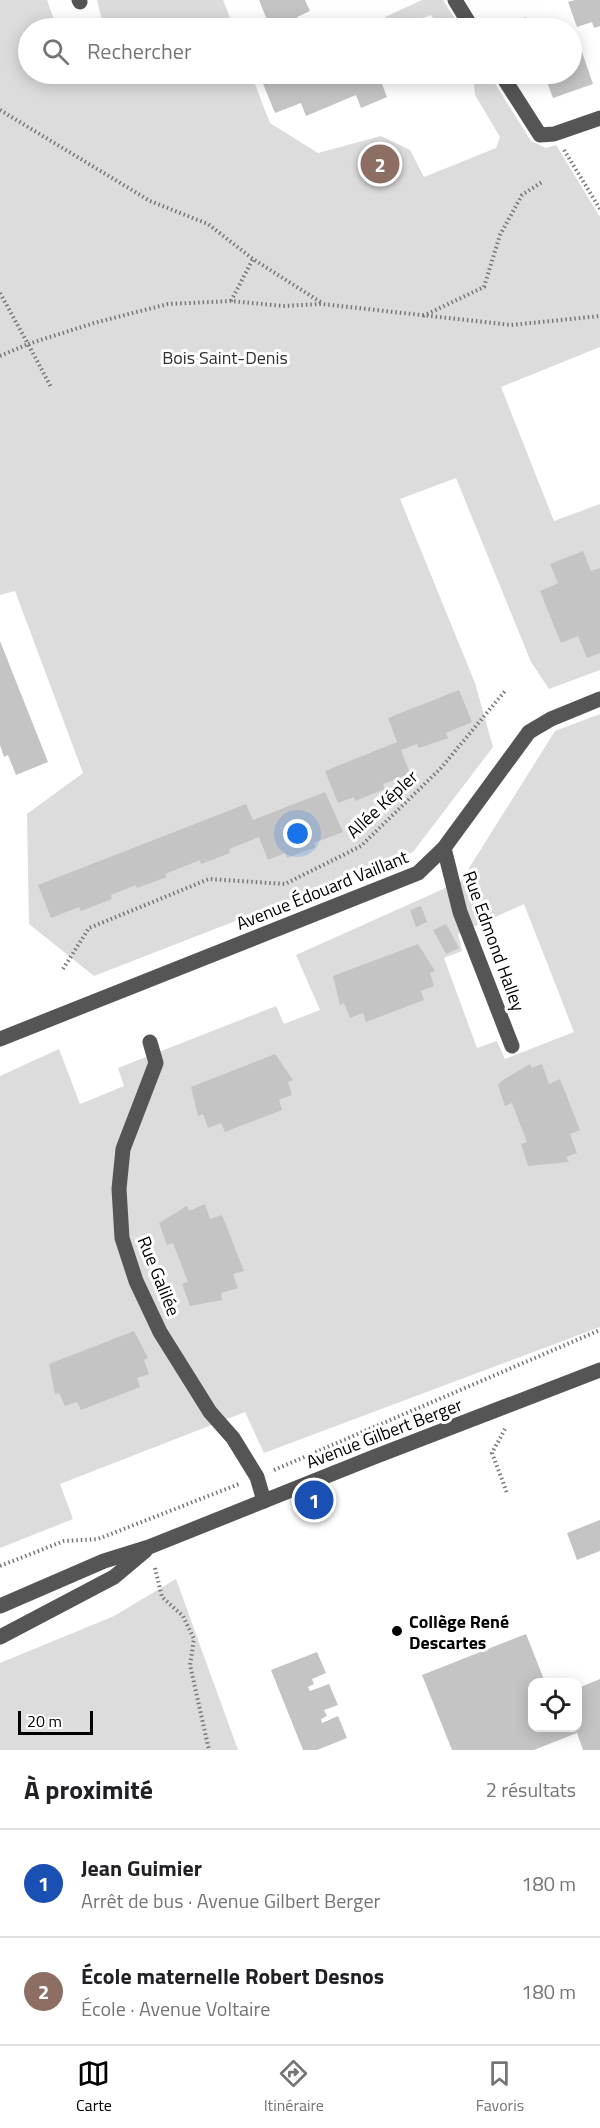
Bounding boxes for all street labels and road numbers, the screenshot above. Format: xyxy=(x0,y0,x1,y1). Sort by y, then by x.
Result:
street label: Allée Képler xyxy=(340,764,424,844)
street label: Avenue Édouard Vaillant xyxy=(232,843,413,937)
street label: Rue Edmond Halley xyxy=(456,867,532,1015)
street label: Rue Galilée xyxy=(131,1232,187,1320)
street label: Avenue Gilbert Berger xyxy=(302,1391,466,1475)

